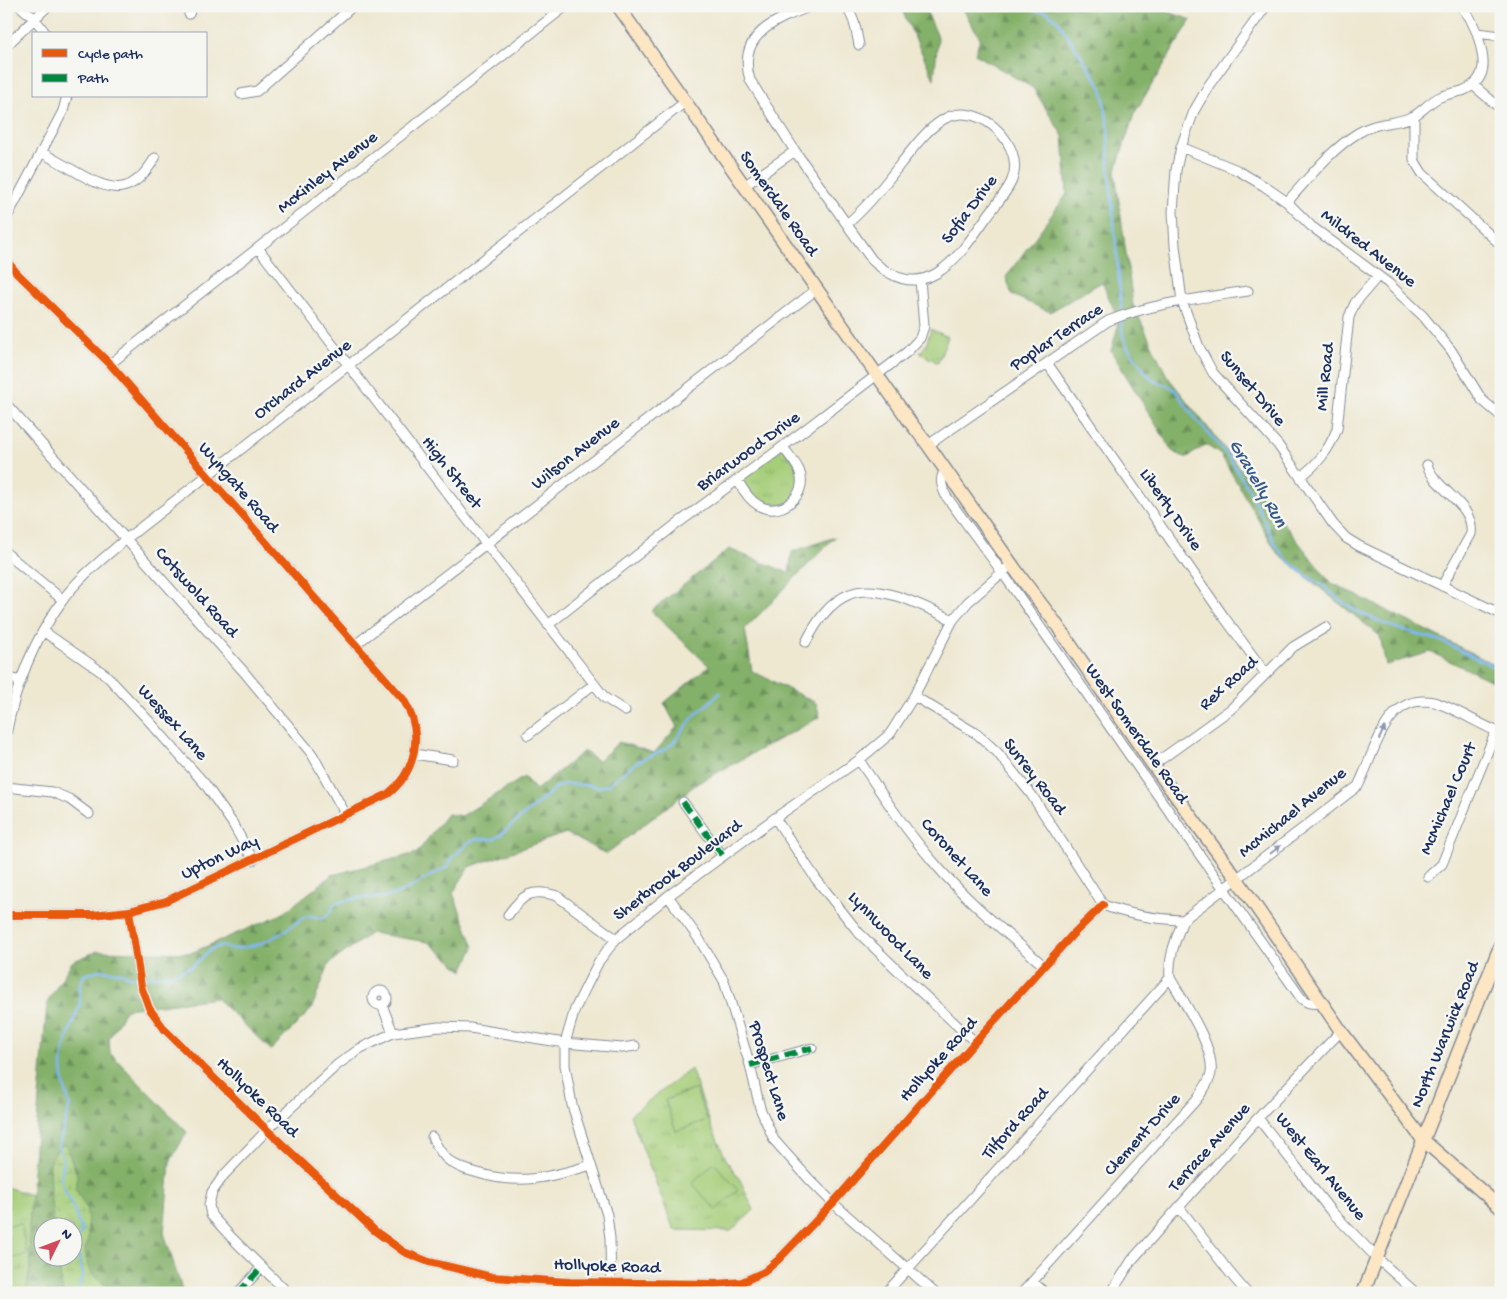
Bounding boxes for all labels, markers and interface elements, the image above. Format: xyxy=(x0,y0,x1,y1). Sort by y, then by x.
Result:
legend xyxy=(32,32,208,98)
text: Cycle path xyxy=(78,46,143,64)
text: Path xyxy=(77,70,109,88)
street label: McKinley Avenue xyxy=(274,127,383,219)
street label: Somerdale Road xyxy=(734,147,823,262)
street label: Sofia Drive xyxy=(937,171,1003,249)
street label: Mildred Avenue xyxy=(1316,205,1421,293)
street label: Poplar Terrace xyxy=(1006,299,1108,377)
street label: Orchard Avenue xyxy=(250,335,357,425)
street label: Mill Road xyxy=(1312,341,1340,412)
street label: Sunset Drive xyxy=(1214,347,1290,432)
street label: Briarwood Drive xyxy=(692,407,805,497)
street label: Wilson Avenue xyxy=(528,413,625,495)
street label: High Street xyxy=(416,433,487,515)
water label: Gravelly Run xyxy=(1223,436,1292,533)
street label: Wyngate Road xyxy=(193,438,284,539)
street label: Liberty Drive xyxy=(1134,465,1206,556)
street label: Cotswold Road xyxy=(150,543,243,644)
street label: Rex Road xyxy=(1195,651,1264,716)
street label: West Somerdale Road xyxy=(1080,660,1193,809)
street label: Wessex Lane xyxy=(132,681,212,766)
one-way arrow xyxy=(1378,726,1386,740)
street label: Surrey Road xyxy=(998,735,1071,821)
street label: McMichael Court xyxy=(1416,738,1483,858)
street label: McMichael Avenue xyxy=(1235,763,1352,863)
street label: Coronet Lane xyxy=(915,814,997,902)
street label: Sherbrook Boulevard xyxy=(610,815,748,926)
street label: Upton Way xyxy=(178,831,262,885)
one-way arrow xyxy=(1268,844,1281,855)
street label: Lynnwood Lane xyxy=(843,888,938,985)
street label: North Warwick Road xyxy=(1407,957,1485,1111)
street label: Hollyoke Road xyxy=(896,1012,983,1107)
street label: Prospect Lane xyxy=(743,1018,793,1124)
street label: Hollyoke Road xyxy=(211,1053,304,1144)
street label: Tilford Road xyxy=(977,1082,1055,1165)
street label: Clement Drive xyxy=(1100,1089,1186,1181)
street label: Terrace Avenue xyxy=(1164,1099,1256,1198)
street label: West Earl Avenue xyxy=(1270,1109,1370,1226)
north arrow xyxy=(32,1216,82,1266)
text: N xyxy=(56,1226,75,1244)
street label: Hollyoke Road xyxy=(553,1255,662,1279)

